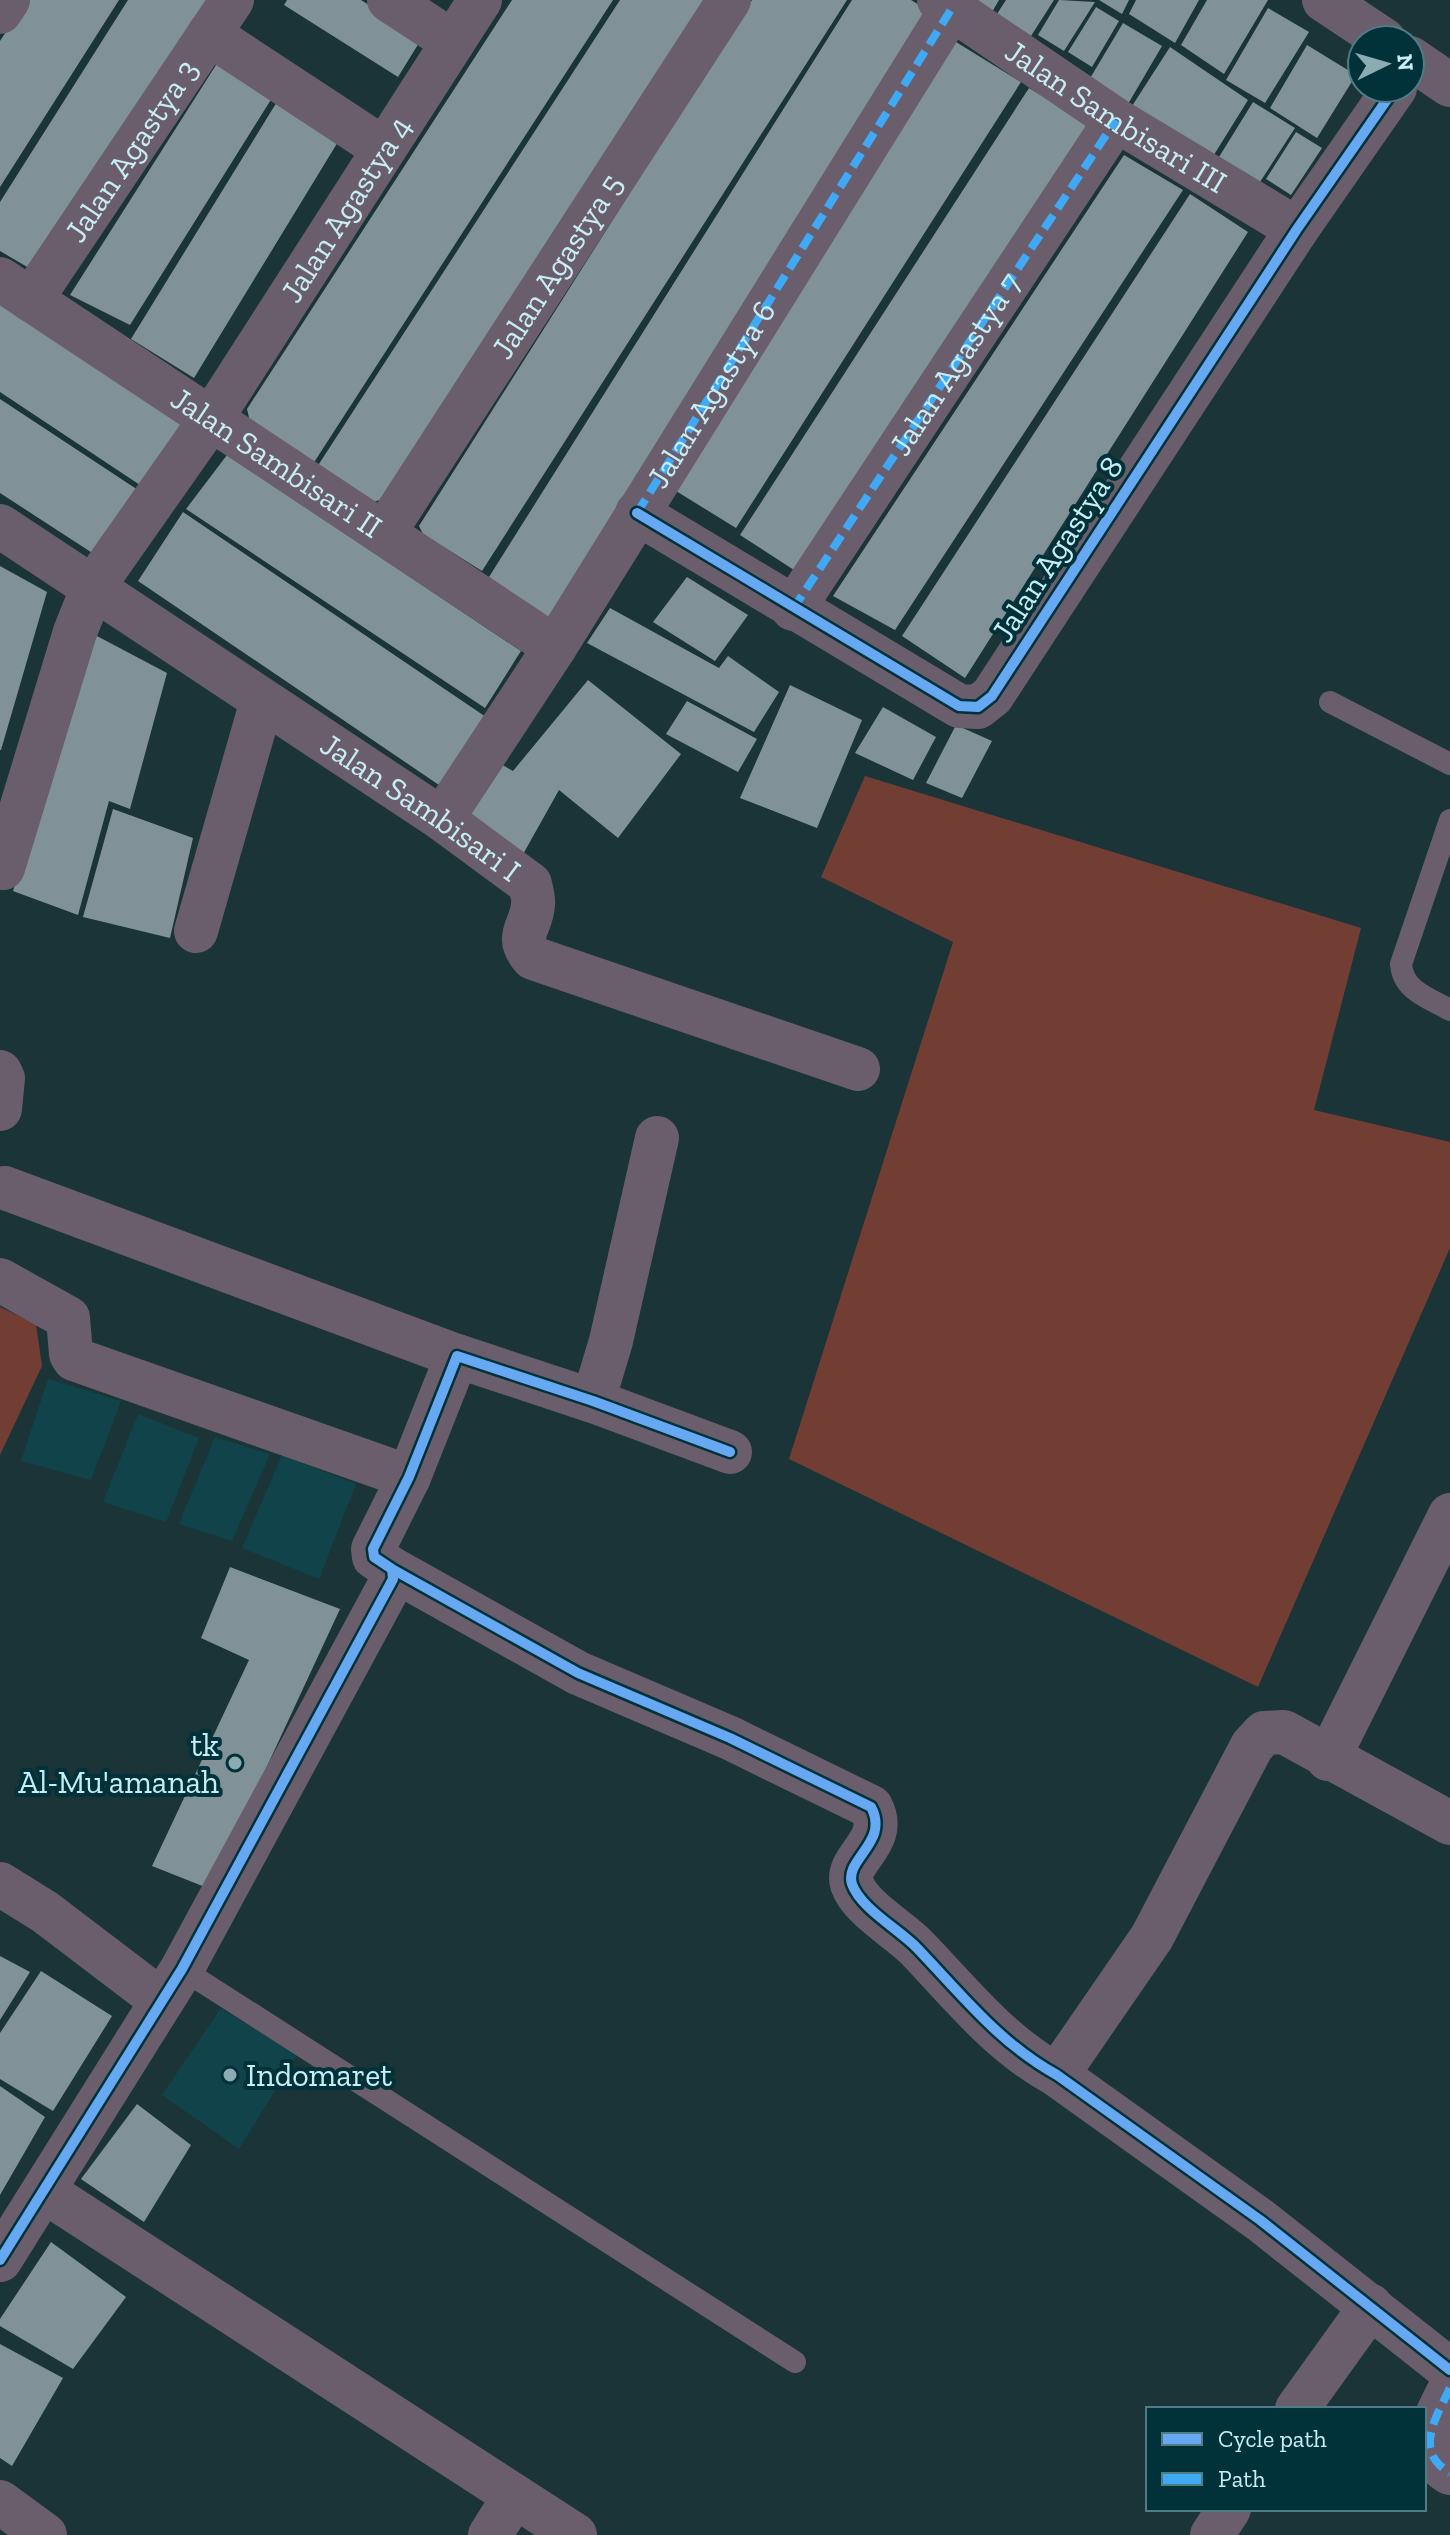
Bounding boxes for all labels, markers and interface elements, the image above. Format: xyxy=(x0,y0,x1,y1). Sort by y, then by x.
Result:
north arrow xyxy=(1346,24,1426,104)
street label: Jalan Sambisari III xyxy=(998,32,1234,201)
street label: Jalan Agastya 3 xyxy=(56,52,206,249)
text: N xyxy=(1391,53,1420,72)
street label: Jalan Agastya 4 xyxy=(272,109,419,309)
street label: Jalan Agastya 5 xyxy=(483,167,630,366)
street label: Jalan Agastya 7 xyxy=(881,265,1029,462)
street label: Jalan Agastya 6 xyxy=(639,294,784,495)
street label: Jalan Sambisari II xyxy=(164,379,389,546)
street label: Jalan Agastya 8 xyxy=(983,449,1131,649)
street label: Jalan Sambisari I xyxy=(314,725,528,890)
place label: tk Al-Mu'amanah xyxy=(18,1726,219,1801)
marker: tk Al-Mu'amanah xyxy=(226,1754,244,1772)
place label: Indomaret xyxy=(246,2056,392,2094)
marker: Indomaret xyxy=(221,2066,239,2084)
legend xyxy=(1146,2407,1426,2511)
text: Cycle path xyxy=(1218,2424,1327,2453)
text: Path xyxy=(1218,2464,1266,2493)

